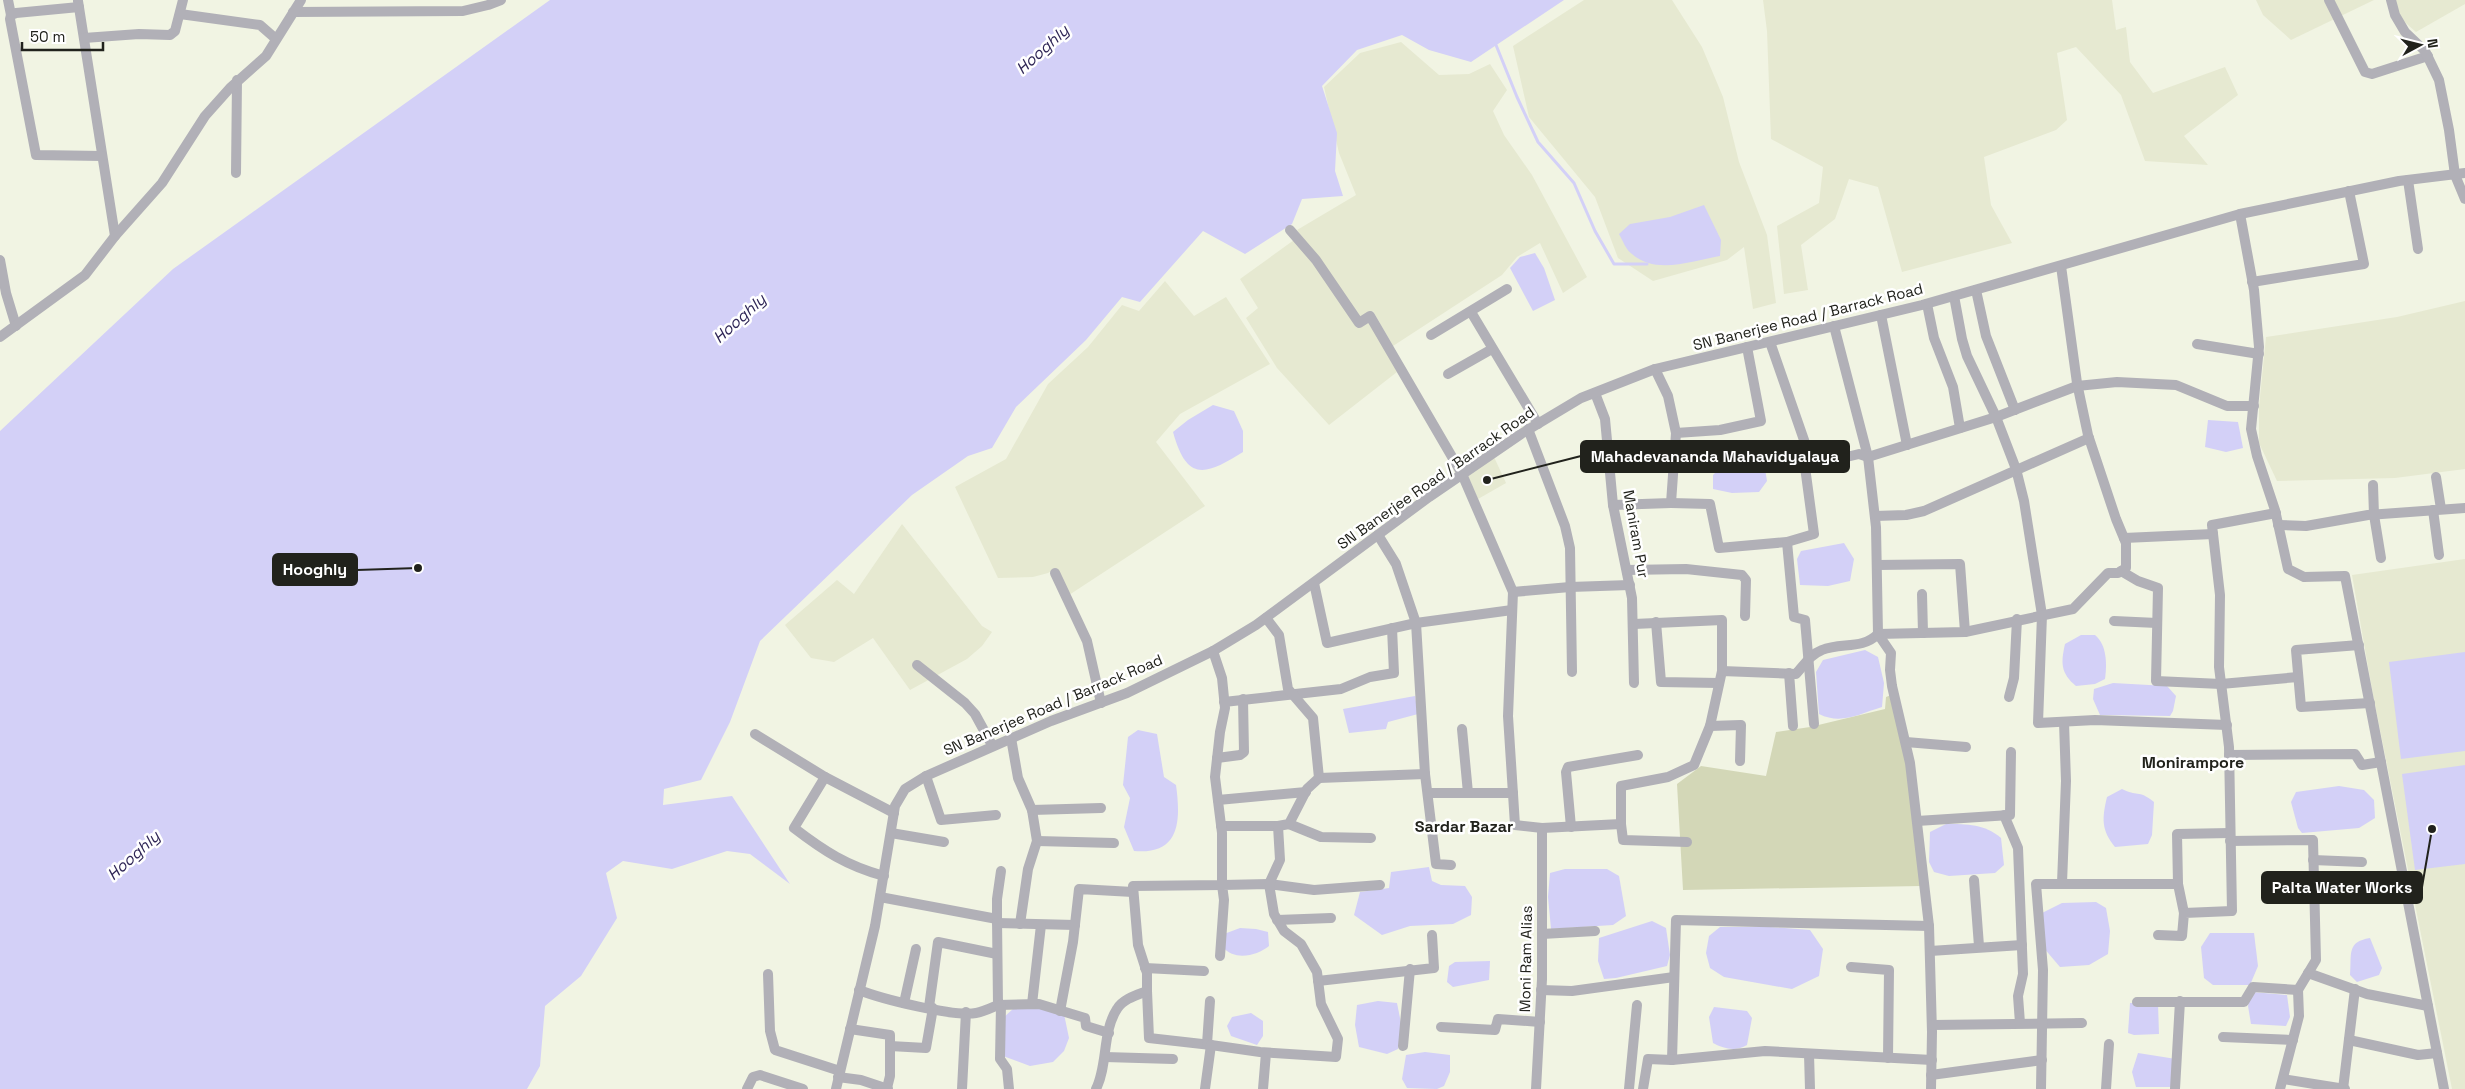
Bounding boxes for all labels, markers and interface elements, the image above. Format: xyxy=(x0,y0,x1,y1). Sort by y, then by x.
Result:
water label: Hooghly xyxy=(1011,19,1074,79)
scale bar xyxy=(22,20,104,52)
north arrow xyxy=(2395,20,2445,70)
text: 50 m xyxy=(30,27,65,46)
text: N xyxy=(2423,38,2442,49)
street label: SN Banerjee Road / Barrack Road xyxy=(1691,279,1925,354)
water label: Hooghly xyxy=(708,288,771,348)
street label: SN Banerjee Road / Barrack Road xyxy=(1333,402,1538,553)
callout: Mahadevananda Mahavidyalaya xyxy=(1581,441,1849,472)
text: Mahadevananda Mahavidyalaya xyxy=(1591,446,1839,467)
street label: Maniram Pur xyxy=(1619,488,1654,580)
callout: Hooghly xyxy=(273,554,357,585)
text: Hooghly xyxy=(283,559,347,580)
street label: SN Banerjee Road / Barrack Road xyxy=(940,650,1165,759)
district label: Monirampore xyxy=(2142,752,2244,773)
district label: Sardar Bazar xyxy=(1415,816,1513,837)
water label: Hooghly xyxy=(102,825,165,885)
callout: Palta Water Works xyxy=(2262,872,2422,903)
text: Palta Water Works xyxy=(2272,877,2412,898)
street label: Moni Ram Alias xyxy=(1515,905,1536,1013)

